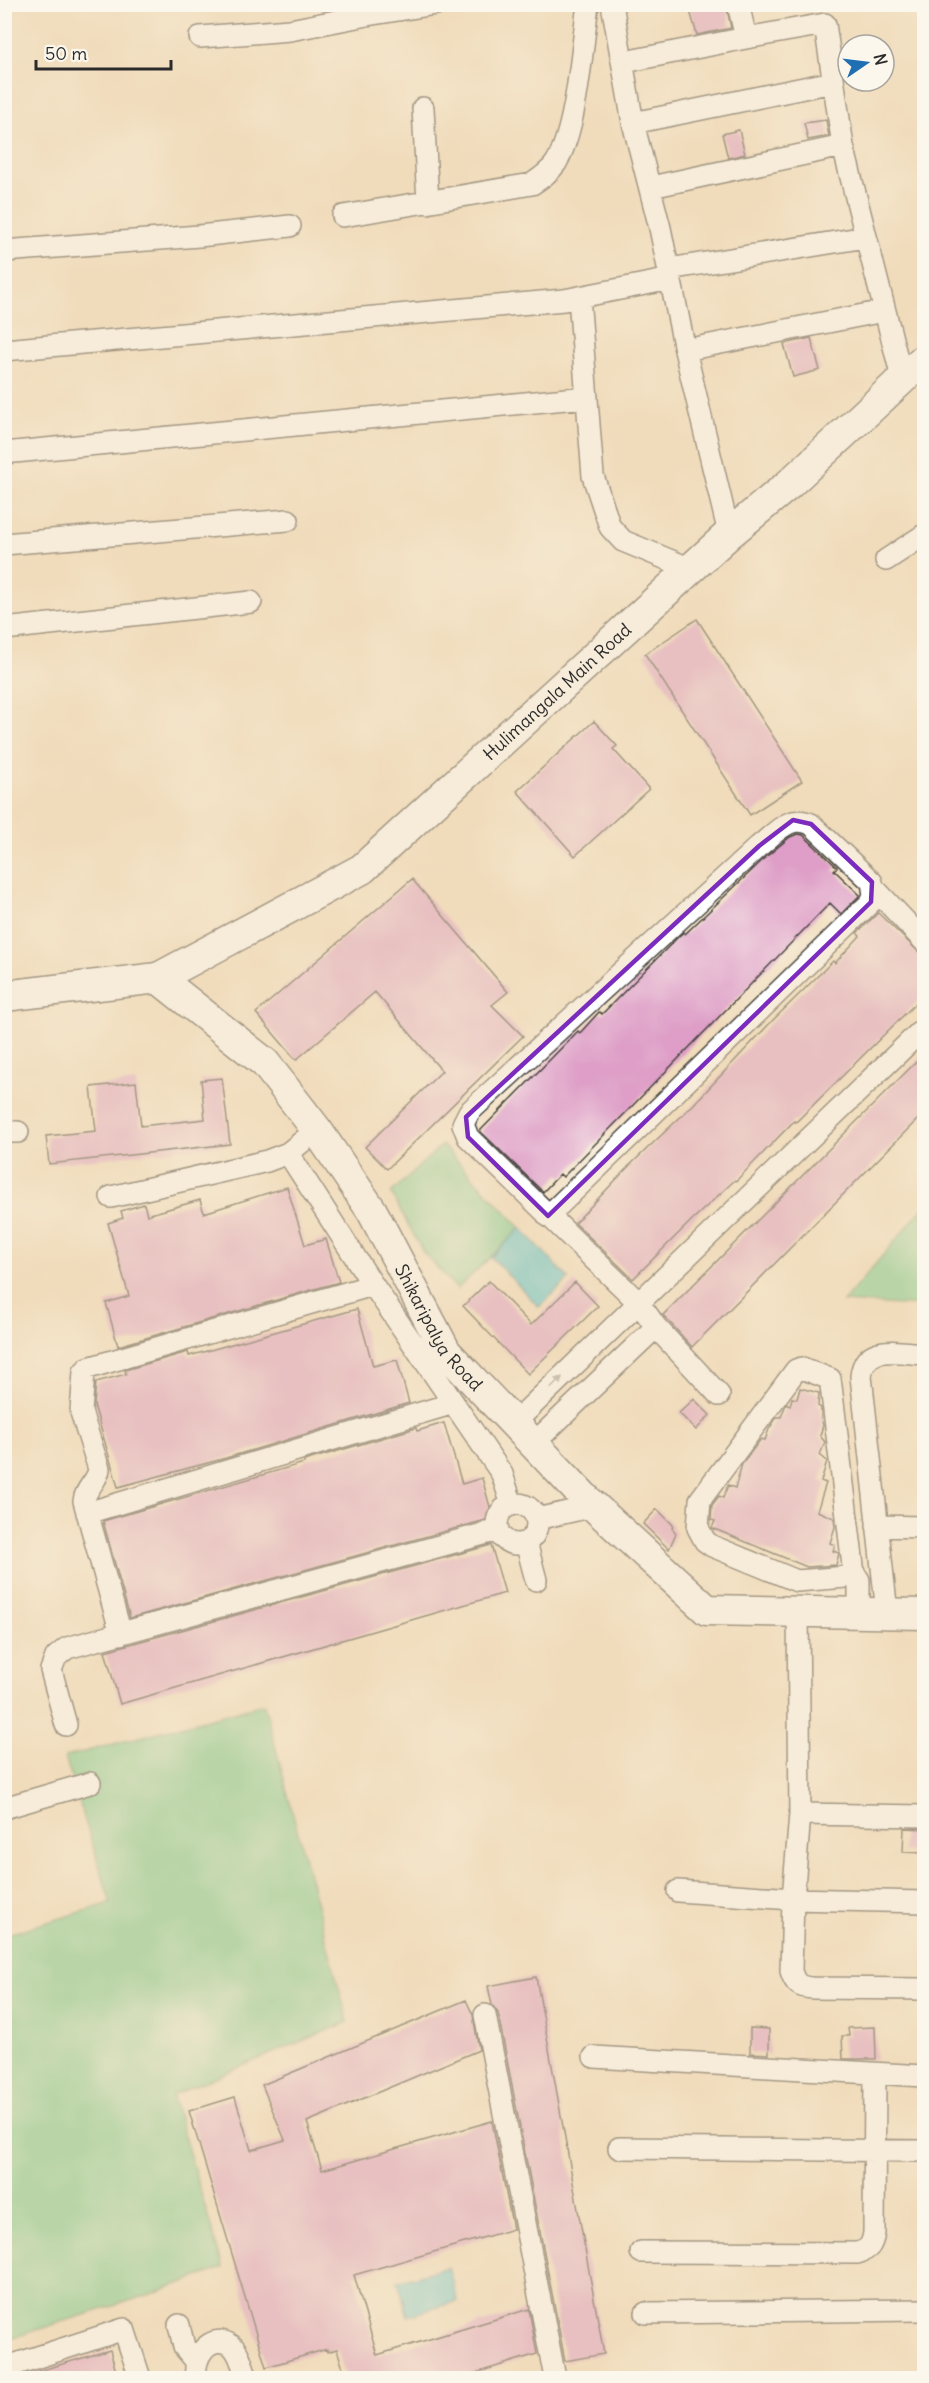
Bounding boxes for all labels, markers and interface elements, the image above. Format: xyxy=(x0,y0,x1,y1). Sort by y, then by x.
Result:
scale bar xyxy=(36,33,171,71)
north arrow xyxy=(836,33,896,93)
text: 50 m xyxy=(45,42,87,65)
text: N xyxy=(870,52,892,67)
street label: Hulimangala Main Road xyxy=(478,617,636,765)
street label: Shikaripalya Road xyxy=(390,1260,488,1396)
one-way arrow xyxy=(548,1376,562,1390)

